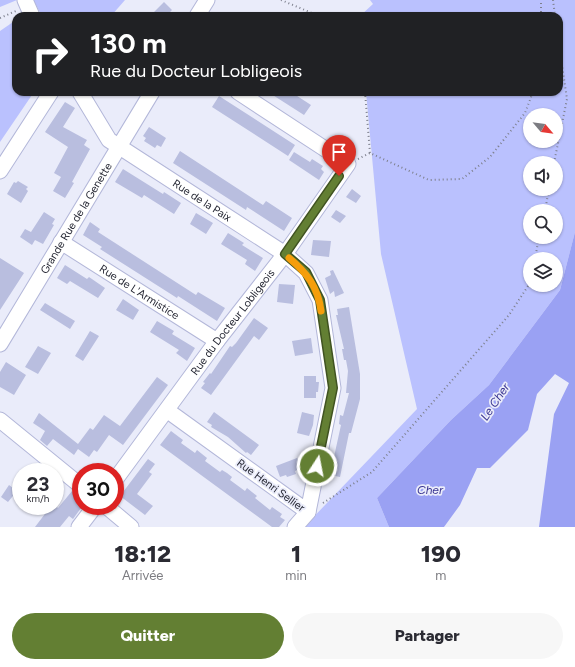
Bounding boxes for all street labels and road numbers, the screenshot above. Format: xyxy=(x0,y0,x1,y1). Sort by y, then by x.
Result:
street label: Grande Rue de la Genette xyxy=(38,160,115,276)
street label: Rue de la Paix xyxy=(170,177,234,225)
street label: Rue de L'Armistice xyxy=(97,262,182,322)
street label: Rue du Docteur Lobligeois xyxy=(188,267,278,378)
street label: Rue Henri Sellier xyxy=(234,456,308,515)

